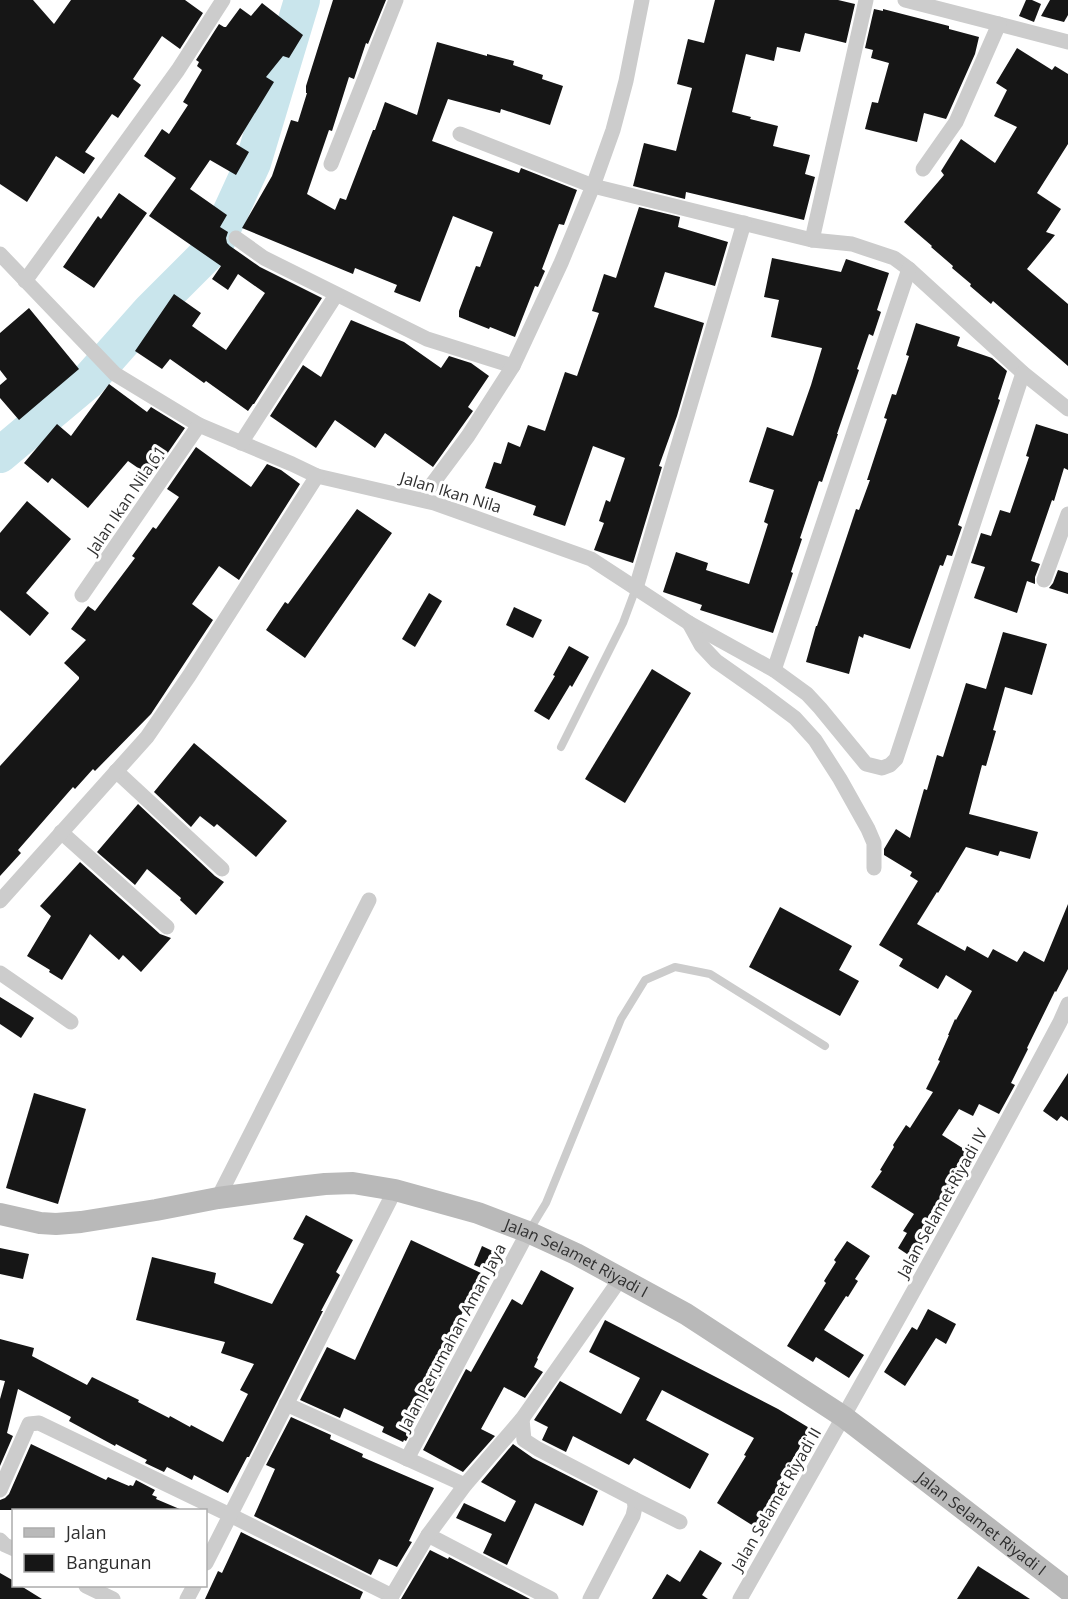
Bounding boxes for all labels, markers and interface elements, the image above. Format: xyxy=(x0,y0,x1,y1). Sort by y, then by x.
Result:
street label: Jalan Ikan Nila 61 xyxy=(80,441,171,561)
street label: Jalan Ikan Nila xyxy=(396,466,504,518)
street label: Jalan Selamet Riyadi IV xyxy=(891,1124,992,1283)
street label: Jalan Selamet Riyadi I xyxy=(500,1212,652,1302)
street label: Jalan Perumahan Aman Jaya xyxy=(392,1239,511,1436)
street label: Jalan Selamet Riyadi II xyxy=(725,1423,826,1576)
street label: Jalan Selamet Riyadi I xyxy=(911,1465,1051,1580)
legend xyxy=(12,1509,207,1587)
text: Jalan xyxy=(64,1520,106,1544)
text: Bangunan xyxy=(66,1550,152,1574)

